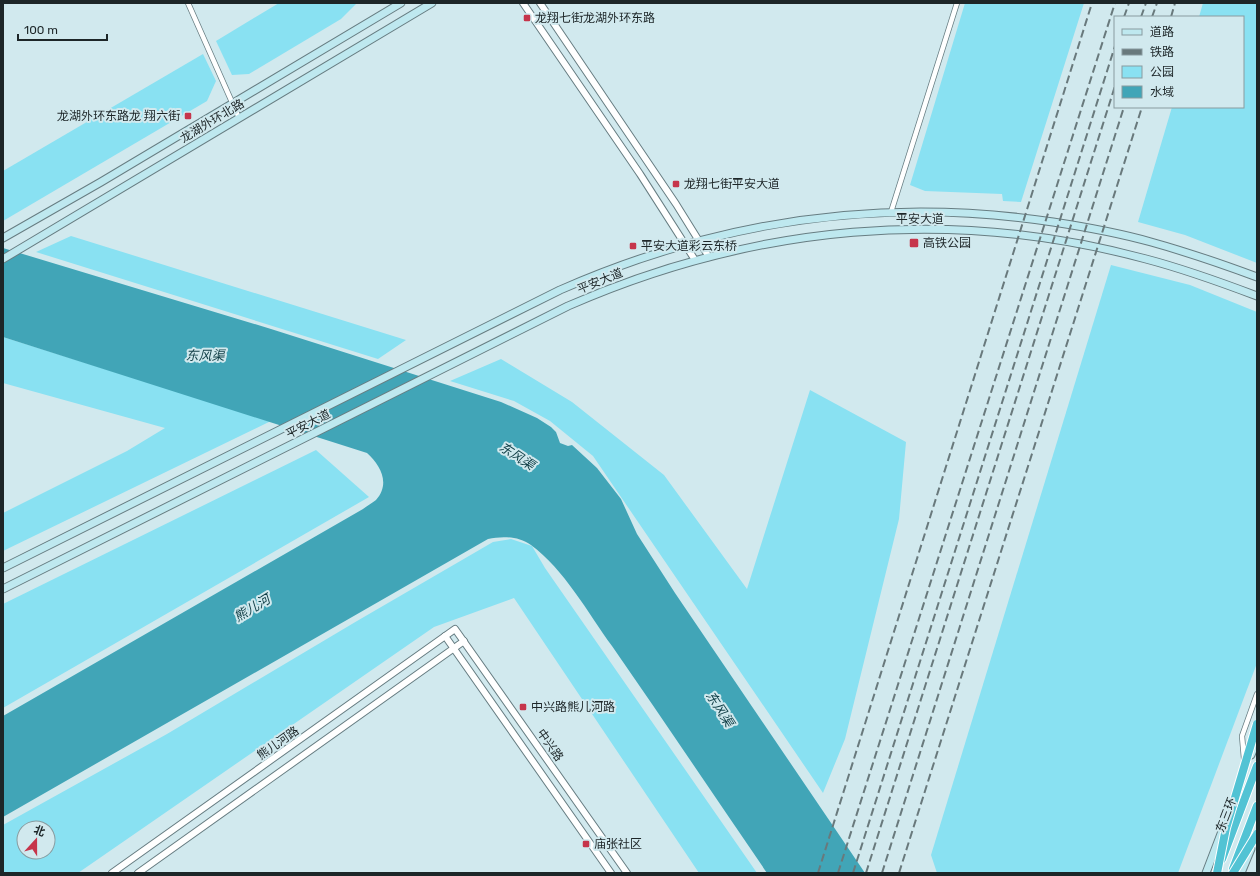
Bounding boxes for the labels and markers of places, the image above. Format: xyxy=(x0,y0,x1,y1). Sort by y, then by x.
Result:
place label: 龙翔七街龙湖外环东路 xyxy=(535,11,655,25)
marker: 龙翔七街龙湖外环东路 xyxy=(522,13,532,23)
place label: 龙湖外环东路龙 翔六街 xyxy=(57,109,180,123)
marker: 龙湖外环东路龙 翔六街 xyxy=(183,111,193,121)
place label: 龙翔七街平安大道 xyxy=(684,177,780,191)
marker: 龙翔七街平安大道 xyxy=(671,179,681,189)
place label: 高铁公园 xyxy=(923,236,971,250)
marker: 高铁公园 xyxy=(908,237,920,249)
place label: 平安大道彩云东桥 xyxy=(641,239,737,253)
marker: 平安大道彩云东桥 xyxy=(628,241,638,251)
place label: 中兴路熊儿河路 xyxy=(531,700,615,714)
marker: 中兴路熊儿河路 xyxy=(518,702,528,712)
place label: 庙张社区 xyxy=(594,837,642,851)
marker: 庙张社区 xyxy=(581,839,591,849)

